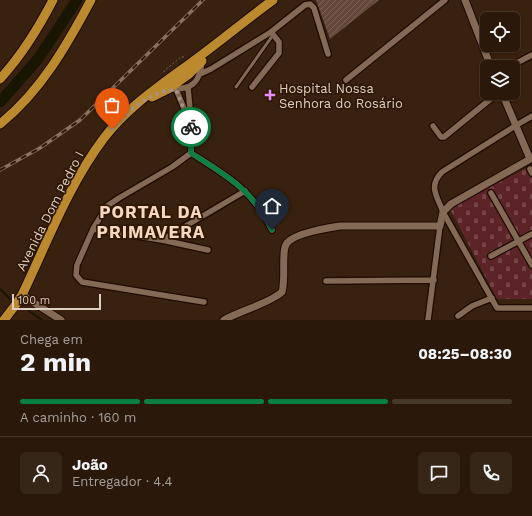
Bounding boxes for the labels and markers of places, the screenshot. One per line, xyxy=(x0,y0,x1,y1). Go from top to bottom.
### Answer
place label: Hospital Nossa Senhora do Rosário xyxy=(279,81,403,111)
pin xyxy=(95,88,129,129)
marker: Hospital Nossa Senhora do Rosário xyxy=(264,89,276,101)
pin xyxy=(255,189,289,230)

